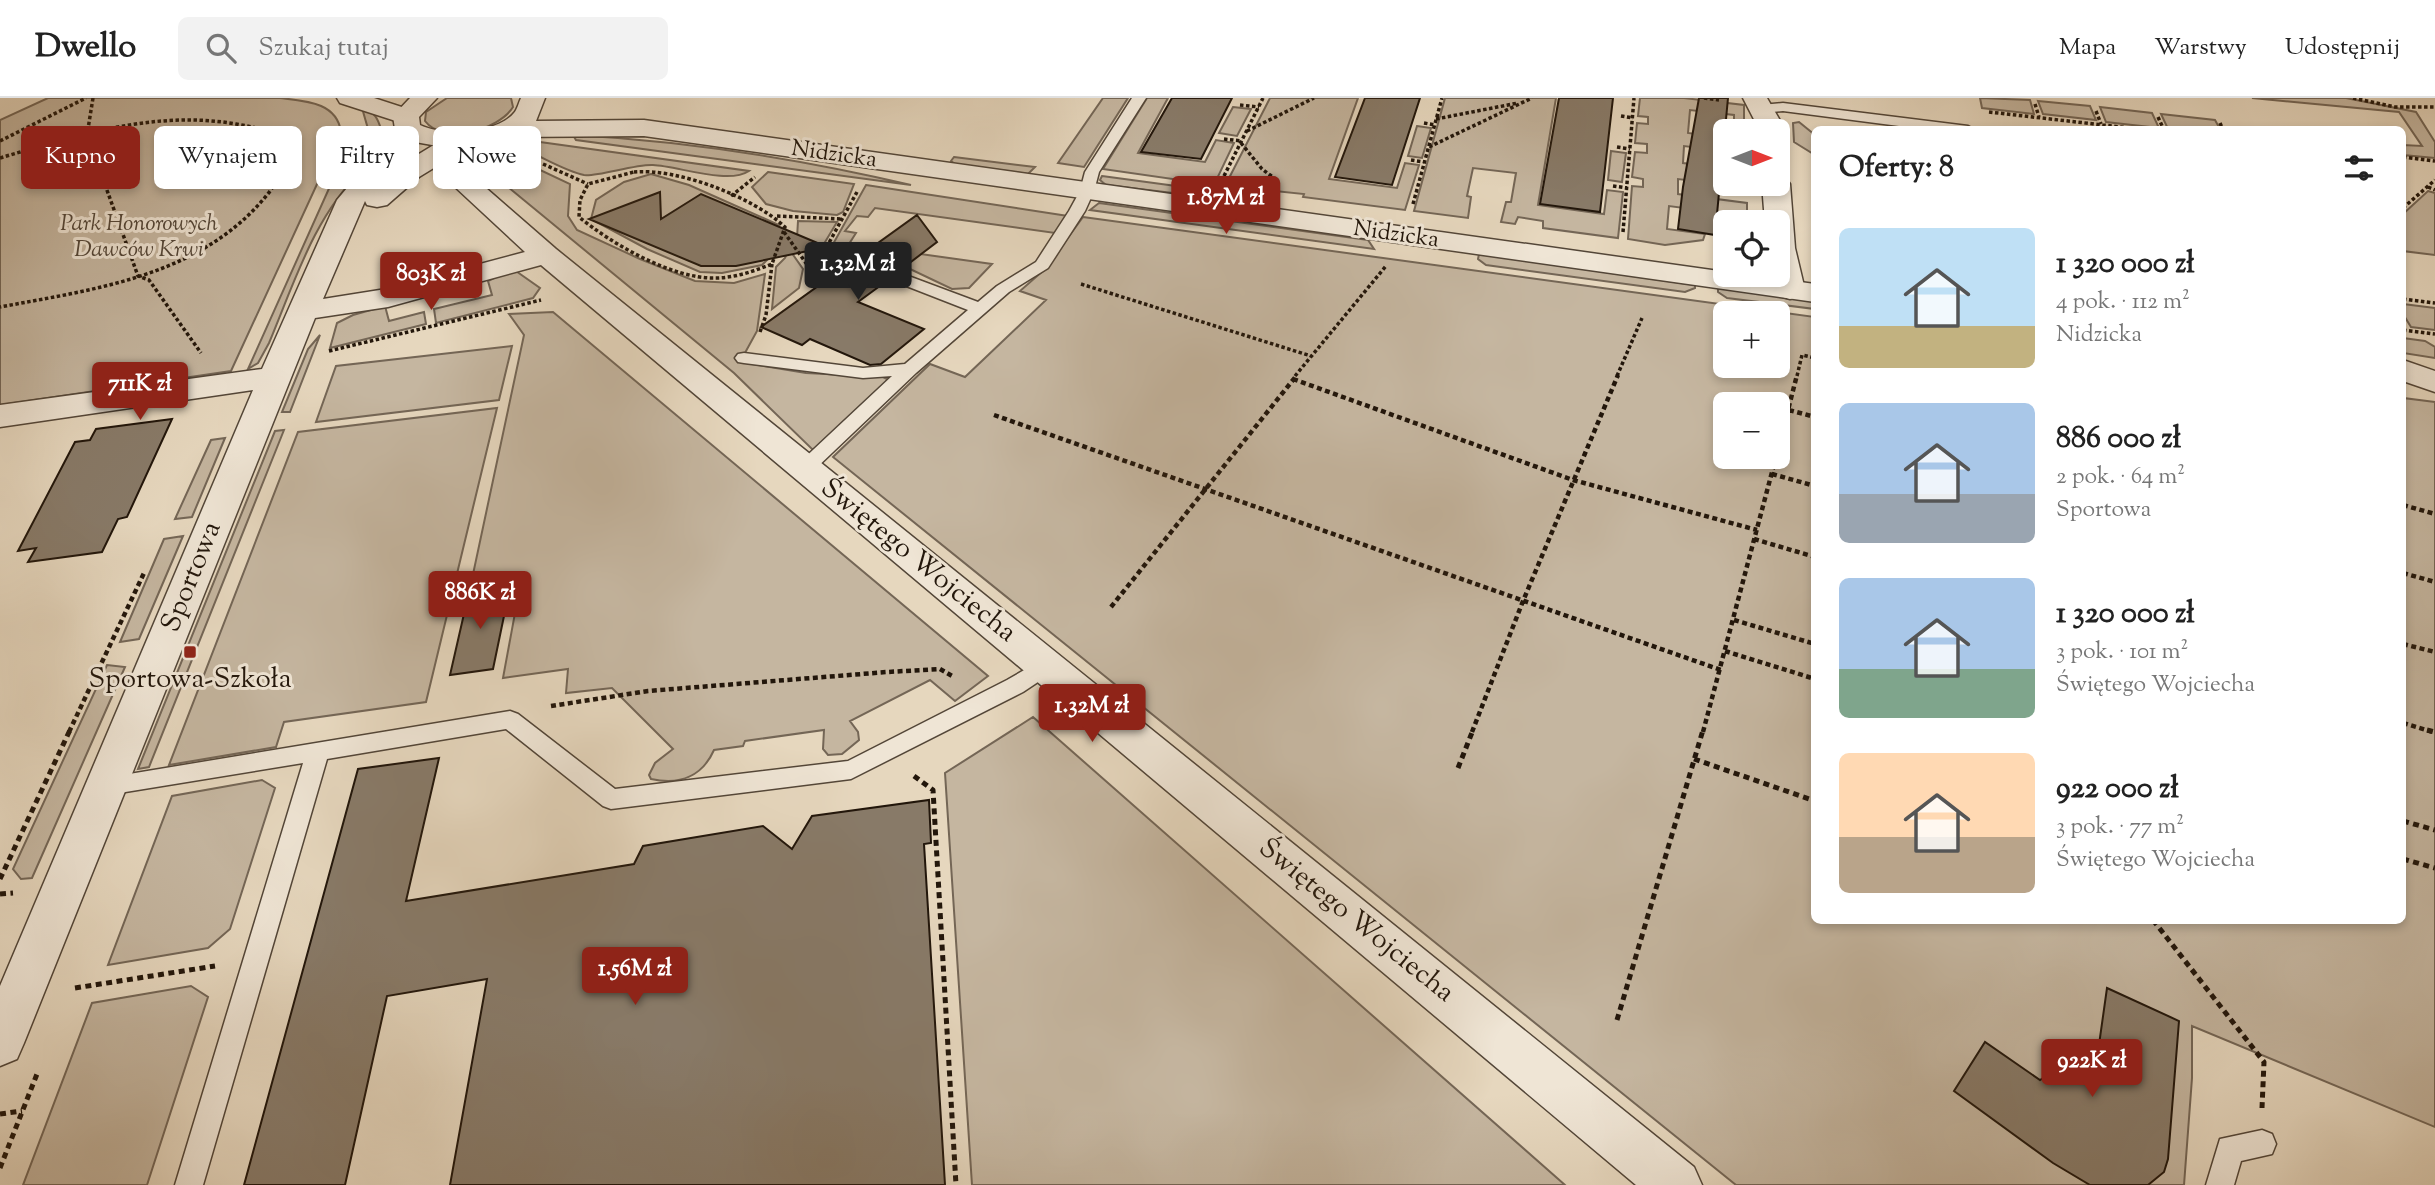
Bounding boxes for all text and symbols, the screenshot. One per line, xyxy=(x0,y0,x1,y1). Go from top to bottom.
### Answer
search box xyxy=(178,17,668,80)
text: Dwello xyxy=(35,24,136,72)
icon: search xyxy=(202,29,240,67)
text: Szukaj tutaj xyxy=(258,30,389,67)
text: Mapa xyxy=(2059,31,2116,65)
text: Warstwy xyxy=(2154,31,2247,65)
text: Udostępnij xyxy=(2285,31,2400,65)
north arrow xyxy=(1713,119,1790,196)
map controls xyxy=(1713,119,1790,469)
chip: Kupno xyxy=(21,126,140,189)
chip: Wynajem xyxy=(154,126,302,189)
chip: Filtry xyxy=(316,126,419,189)
chip: Nowe xyxy=(433,126,541,189)
street label: Nidzicka xyxy=(789,133,879,177)
text: Oferty: 8 xyxy=(1839,147,1954,190)
icon: filters xyxy=(2340,149,2378,187)
pin: 1.87M zł xyxy=(1154,176,1298,236)
text: 1.87M zł xyxy=(1187,182,1265,215)
park label: Park Honorowych Dawców Krwi xyxy=(60,208,218,267)
button: locate xyxy=(1713,210,1790,287)
street label: Nidzicka xyxy=(1351,213,1441,257)
pin: 1.32M zł xyxy=(786,242,930,302)
text: 1 320 000 zł xyxy=(2056,243,2195,286)
text: 1.32M zł xyxy=(821,248,895,281)
pin: 803K zł xyxy=(366,252,496,312)
icon: home xyxy=(1895,256,1979,340)
text: 803K zł xyxy=(396,258,466,291)
text: 4 pok. · 112 m² xyxy=(2056,286,2190,319)
button: + xyxy=(1713,301,1790,378)
text: Nidzicka xyxy=(2056,319,2142,352)
pin: 711K zł xyxy=(75,362,205,422)
text: 711K zł xyxy=(108,368,172,401)
button: − xyxy=(1713,392,1790,469)
text: 886 000 zł xyxy=(2056,418,2181,461)
icon: home xyxy=(1895,431,1979,515)
text: 2 pok. · 64 m² xyxy=(2056,461,2185,494)
street label: Świętego Wojciecha xyxy=(811,469,1025,653)
text: Sportowa xyxy=(2056,494,2151,527)
street label: Sportowa xyxy=(152,516,232,638)
pin: 886K zł xyxy=(415,572,545,631)
text: 886K zł xyxy=(444,577,516,610)
text: 1 320 000 zł xyxy=(2056,593,2195,636)
icon: home xyxy=(1895,606,1979,690)
text: 3 pok. · 101 m² xyxy=(2056,636,2188,669)
marker: Sportowa-Szkoła xyxy=(182,644,198,660)
place label: Sportowa-Szkoła xyxy=(88,660,292,700)
text: Świętego Wojciecha xyxy=(2056,669,2255,702)
pin: 1.32M zł xyxy=(1020,684,1164,744)
text: 1.32M zł xyxy=(1055,690,1129,723)
text: 922 000 zł xyxy=(2056,768,2179,811)
icon: home xyxy=(1895,781,1979,865)
text: 3 pok. · 77 m² xyxy=(2056,811,2184,844)
street label: Świętego Wojciecha xyxy=(1249,829,1463,1013)
text: Świętego Wojciecha xyxy=(2056,844,2255,877)
pin: 1.56M zł xyxy=(563,948,707,1007)
text: 1.56M zł xyxy=(598,953,672,986)
pin: 922K zł xyxy=(2027,1040,2157,1099)
text: 922K zł xyxy=(2057,1045,2127,1078)

